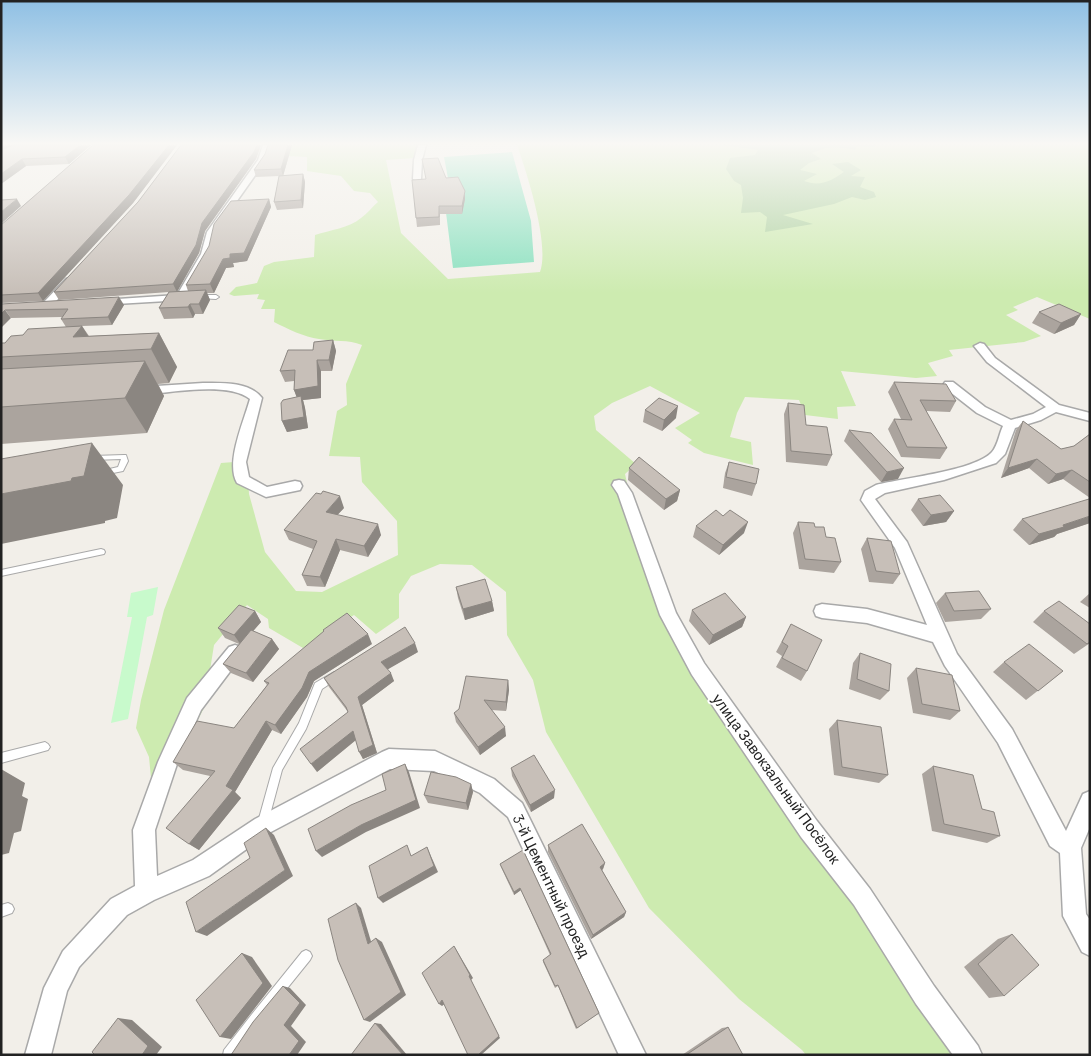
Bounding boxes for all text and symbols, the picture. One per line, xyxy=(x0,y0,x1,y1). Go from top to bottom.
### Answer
street label: улица Завокзальный Посёлок xyxy=(709,690,845,867)
street label: 3-й Цементный проезд xyxy=(509,811,594,960)

